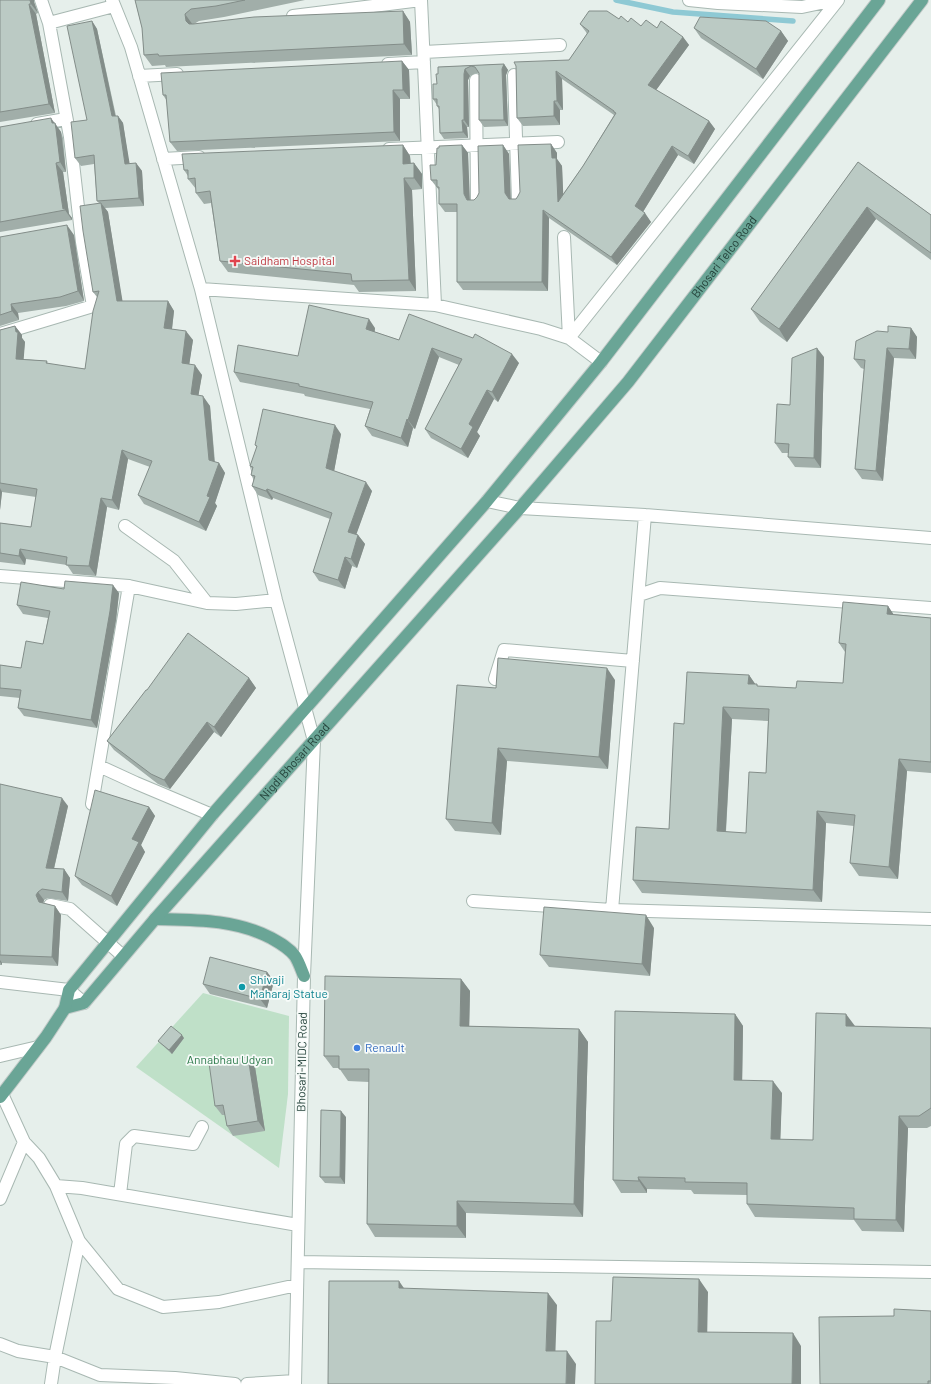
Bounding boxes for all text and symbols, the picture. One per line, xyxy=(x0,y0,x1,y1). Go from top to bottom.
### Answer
street label: Bhosari Telco Road xyxy=(688,213,759,300)
place label: Saidham Hospital xyxy=(244,253,335,267)
marker: Saidham Hospital xyxy=(229,255,241,267)
street label: Nigdi Bhosari Road xyxy=(256,720,332,802)
place label: Shivaji Maharaj Statue xyxy=(250,972,328,1000)
marker: Shivaji Maharaj Statue xyxy=(237,982,247,992)
street label: Bhosari-MIDC Road xyxy=(293,1012,309,1112)
place label: Renault xyxy=(365,1040,405,1054)
marker: Renault xyxy=(352,1043,362,1053)
park label: Annabhau Udyan xyxy=(187,1052,273,1066)

